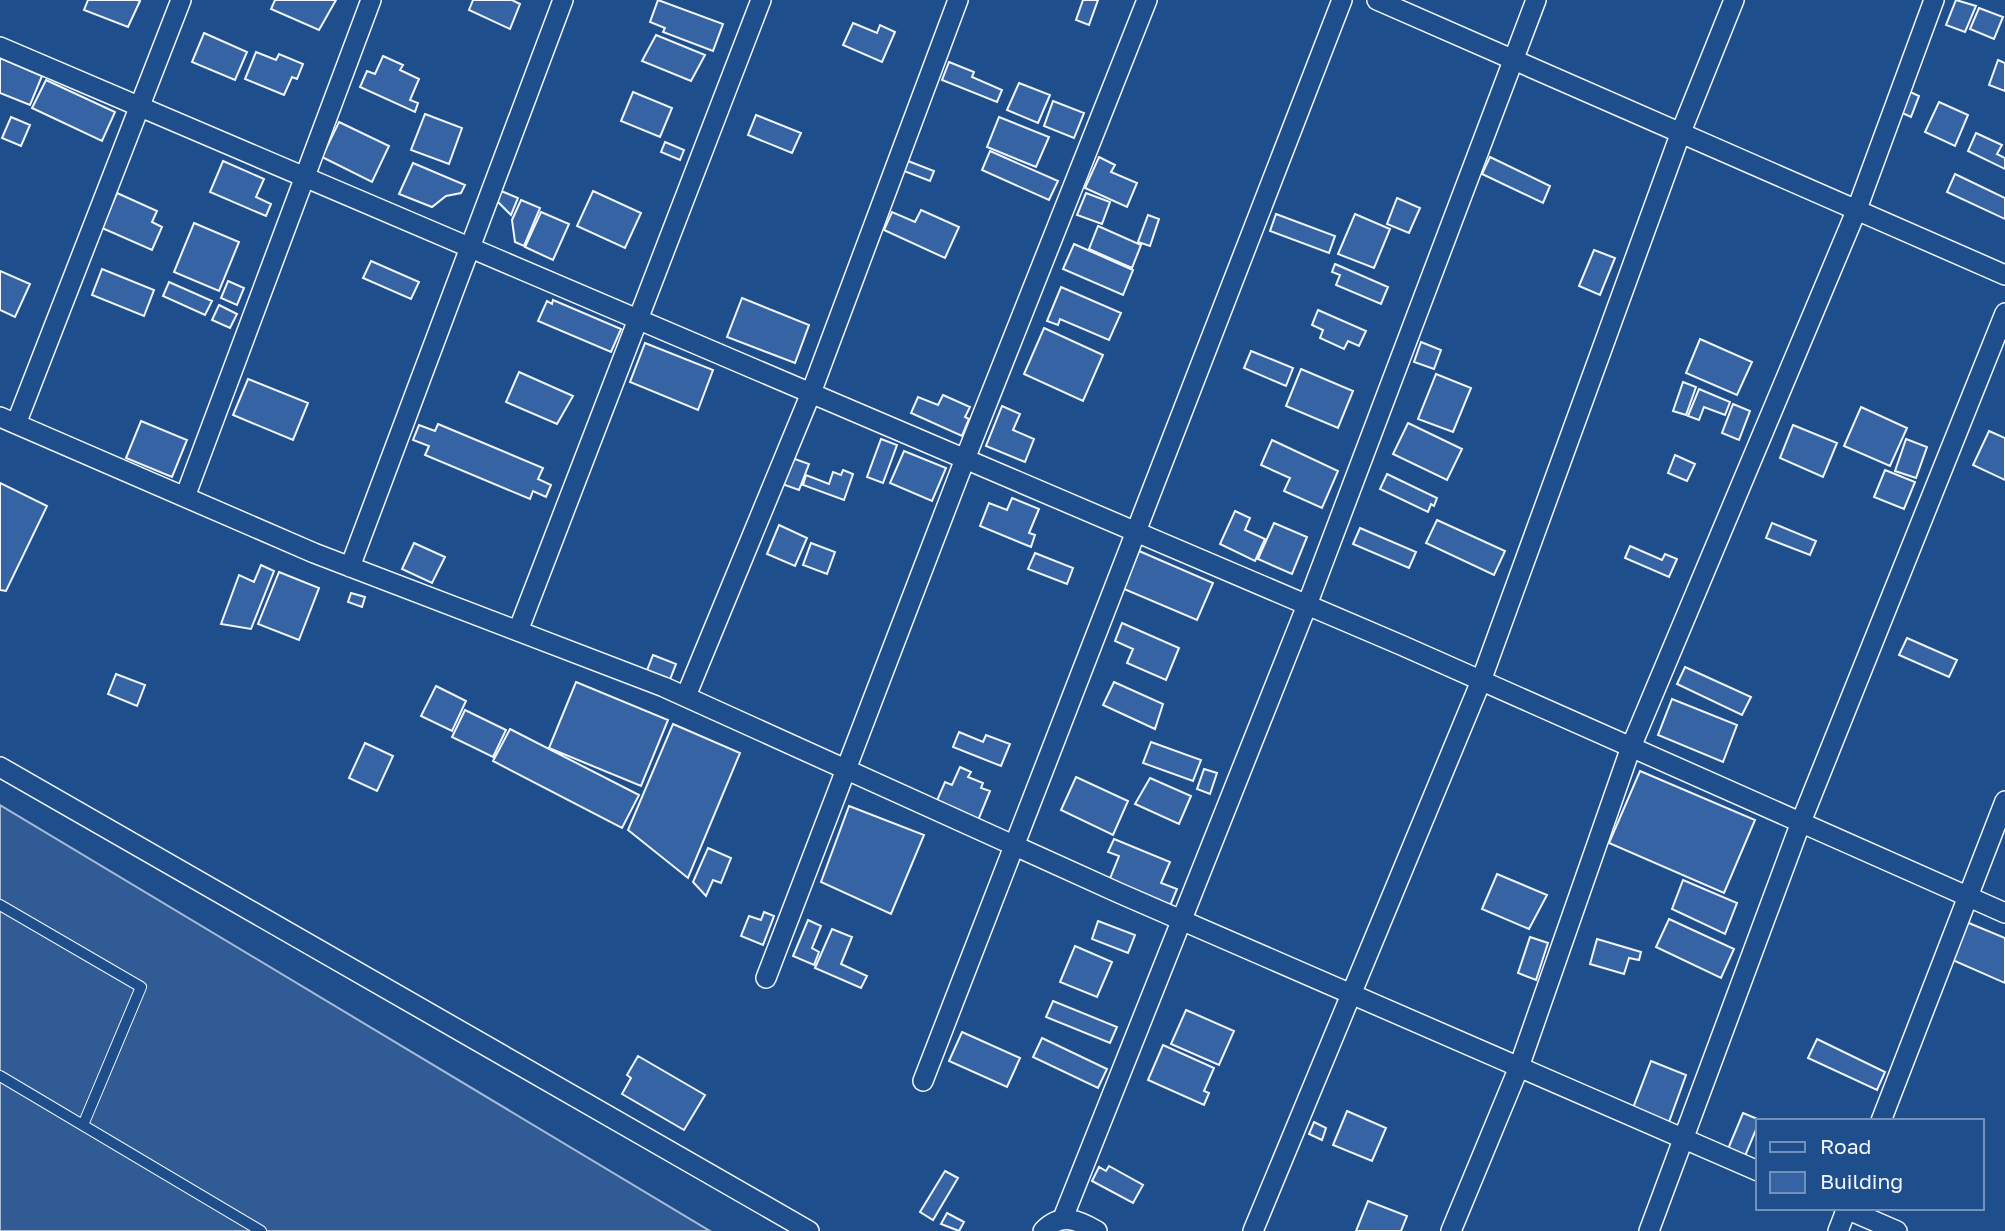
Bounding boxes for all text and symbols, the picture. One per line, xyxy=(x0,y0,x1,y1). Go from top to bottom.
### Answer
legend xyxy=(1756,1119,1984,1210)
text: Road xyxy=(1820,1133,1871,1159)
text: Building xyxy=(1820,1168,1903,1194)

